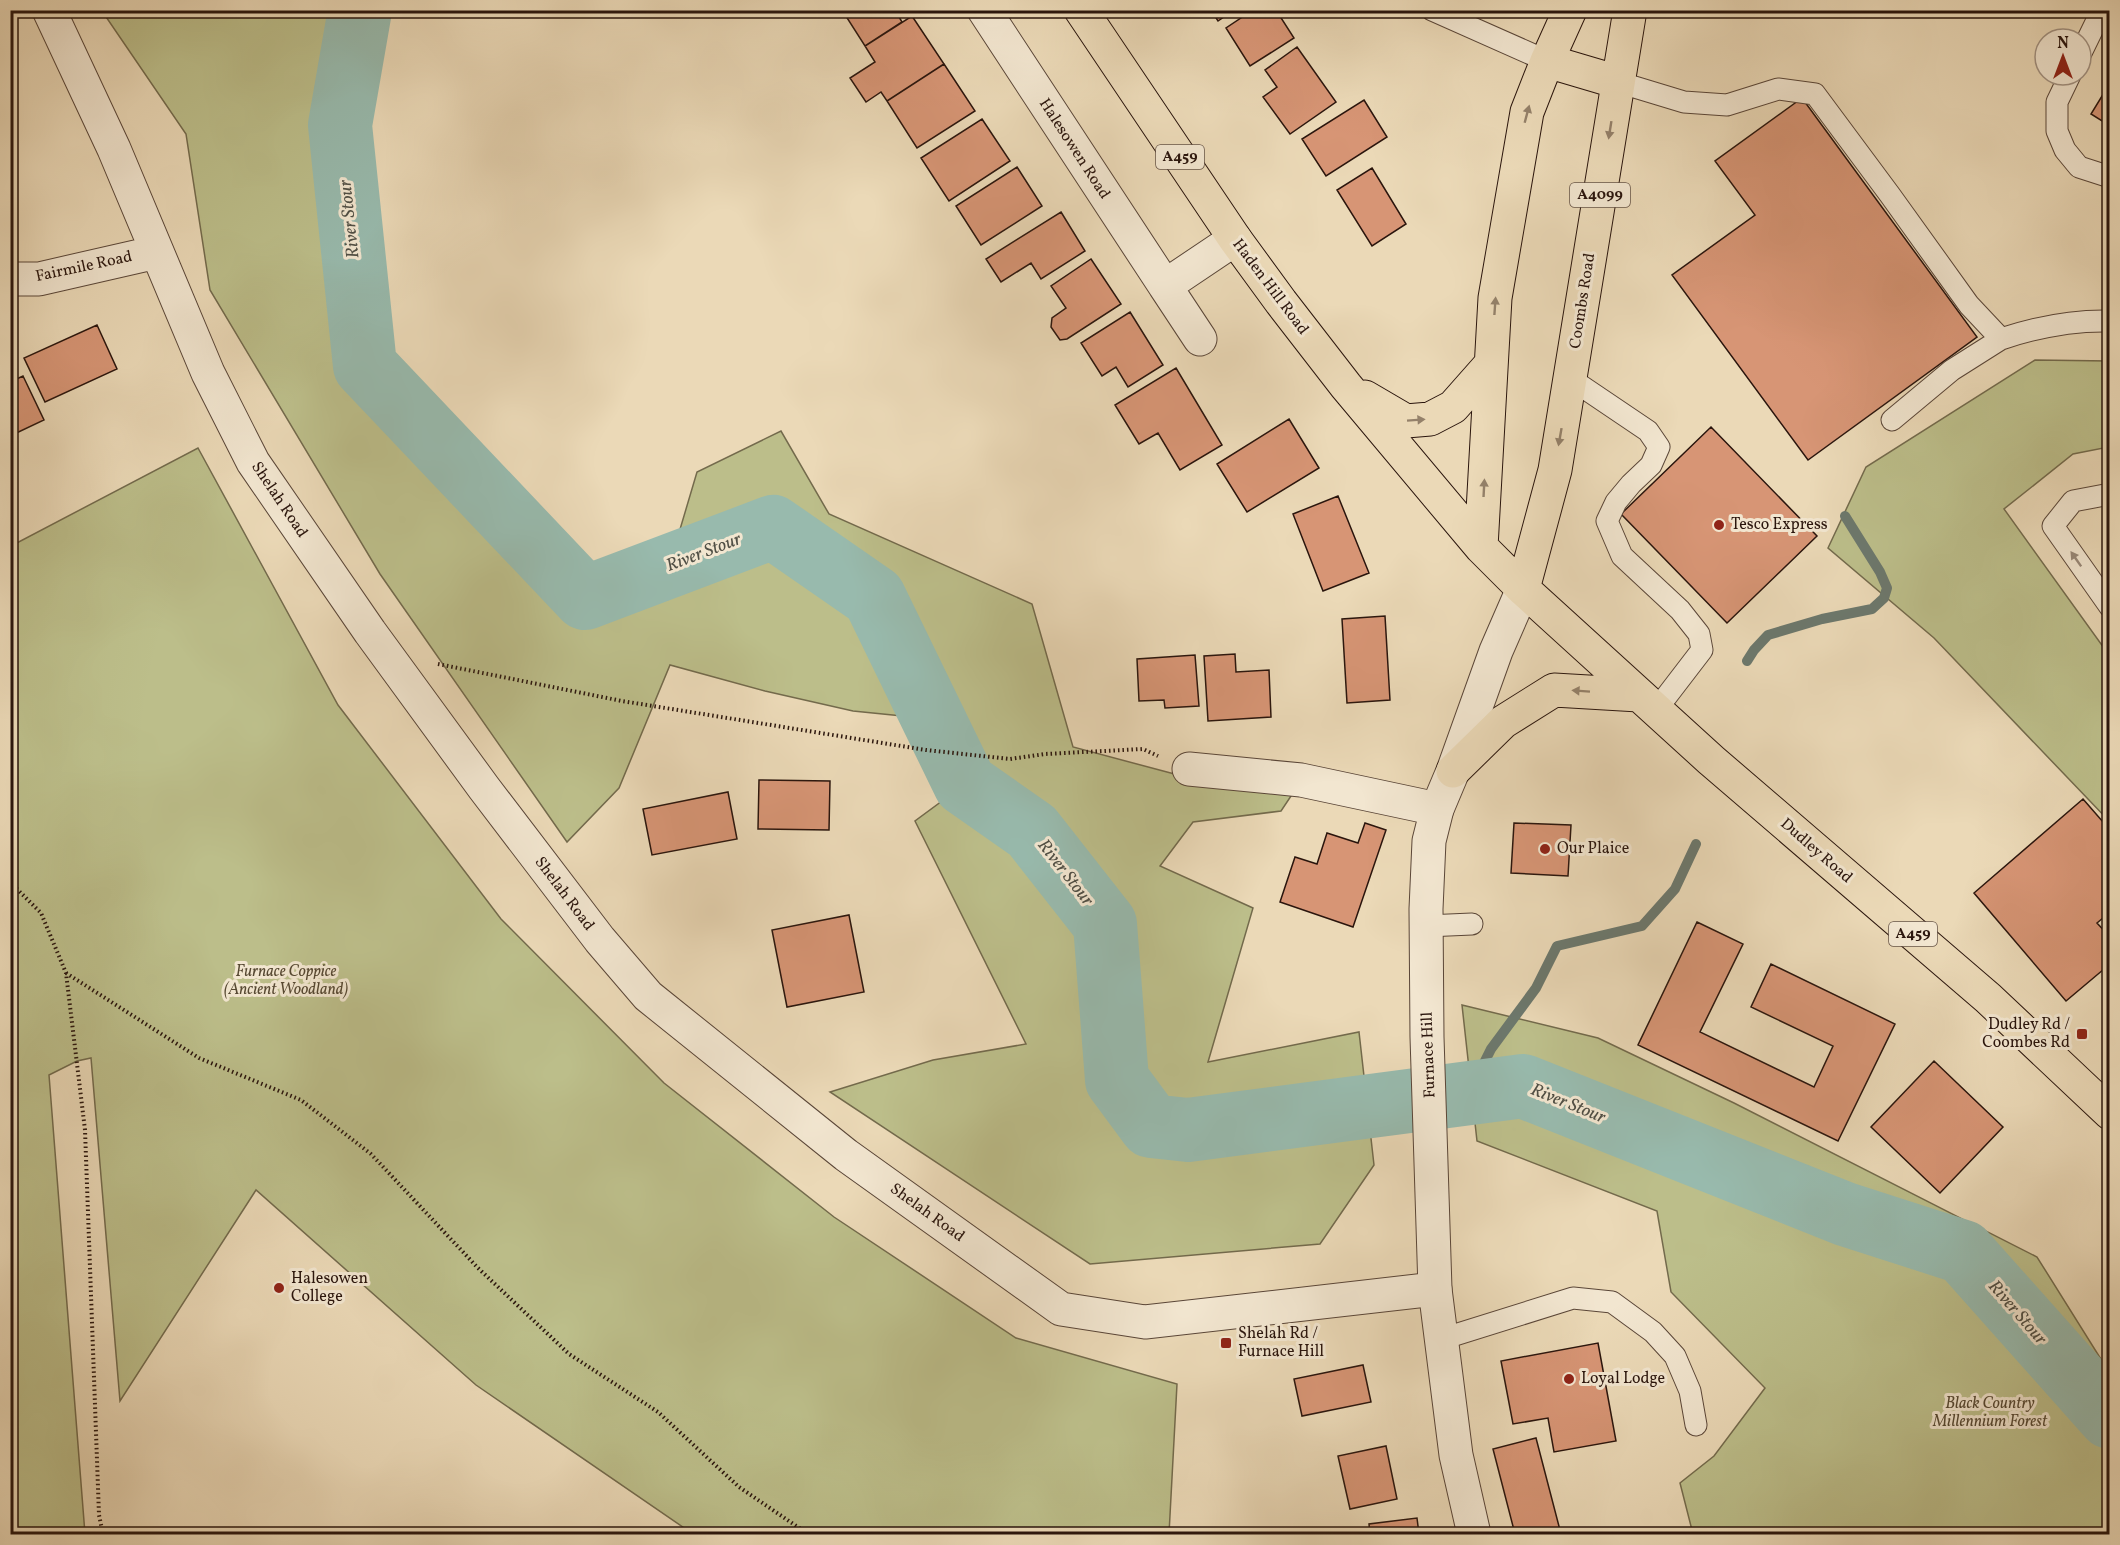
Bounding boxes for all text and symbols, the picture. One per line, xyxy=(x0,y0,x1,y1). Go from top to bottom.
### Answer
north arrow xyxy=(2033,27,2093,87)
text: N xyxy=(2057,33,2069,55)
street label: Halesowen Road xyxy=(1033,94,1115,204)
one-way arrow xyxy=(1523,105,1533,123)
one-way arrow xyxy=(1606,121,1615,140)
road number: A459 xyxy=(1156,145,1204,169)
water label: River Stour xyxy=(333,178,367,259)
road number: A4099 xyxy=(1570,183,1630,207)
street label: Haden Hill Road xyxy=(1227,234,1313,340)
street label: Fairmile Road xyxy=(34,246,134,288)
street label: Coombs Road xyxy=(1565,252,1601,350)
one-way arrow xyxy=(1490,296,1499,315)
one-way arrow xyxy=(1406,415,1425,424)
one-way arrow xyxy=(1556,427,1565,446)
street label: Shelah Road xyxy=(245,458,313,542)
one-way arrow xyxy=(1480,479,1489,498)
place label: Tesco Express xyxy=(1731,514,1828,536)
marker: Tesco Express xyxy=(1712,518,1726,532)
water label: River Stour xyxy=(663,527,745,579)
one-way arrow xyxy=(2070,551,2082,567)
one-way arrow xyxy=(1571,687,1590,696)
street label: Dudley Road xyxy=(1775,813,1857,889)
water label: River Stour xyxy=(1031,834,1099,912)
place label: Our Plaice xyxy=(1557,838,1629,860)
marker: Our Plaice xyxy=(1538,842,1552,856)
street label: Shelah Road xyxy=(529,852,599,936)
road number: A459 xyxy=(1889,922,1937,946)
park label: Furnace Coppice (Ancient Woodland) xyxy=(224,961,348,1001)
street label: Furnace Hill xyxy=(1416,1011,1441,1098)
place label: Dudley Rd / Coombes Rd xyxy=(1982,1014,2070,1054)
marker: Dudley Rd / Coombes Rd xyxy=(2075,1027,2089,1041)
water label: River Stour xyxy=(1527,1078,1609,1130)
street label: Shelah Road xyxy=(885,1178,969,1248)
place label: Halesowen College xyxy=(291,1268,368,1308)
water label: River Stour xyxy=(1982,1275,2052,1351)
marker: Halesowen College xyxy=(272,1281,286,1295)
place label: Shelah Rd / Furnace Hill xyxy=(1238,1323,1324,1363)
marker: Shelah Rd / Furnace Hill xyxy=(1219,1336,1233,1350)
place label: Loyal Lodge xyxy=(1581,1368,1665,1390)
marker: Loyal Lodge xyxy=(1562,1372,1576,1386)
park label: Black Country Millennium Forest xyxy=(1932,1393,2048,1433)

